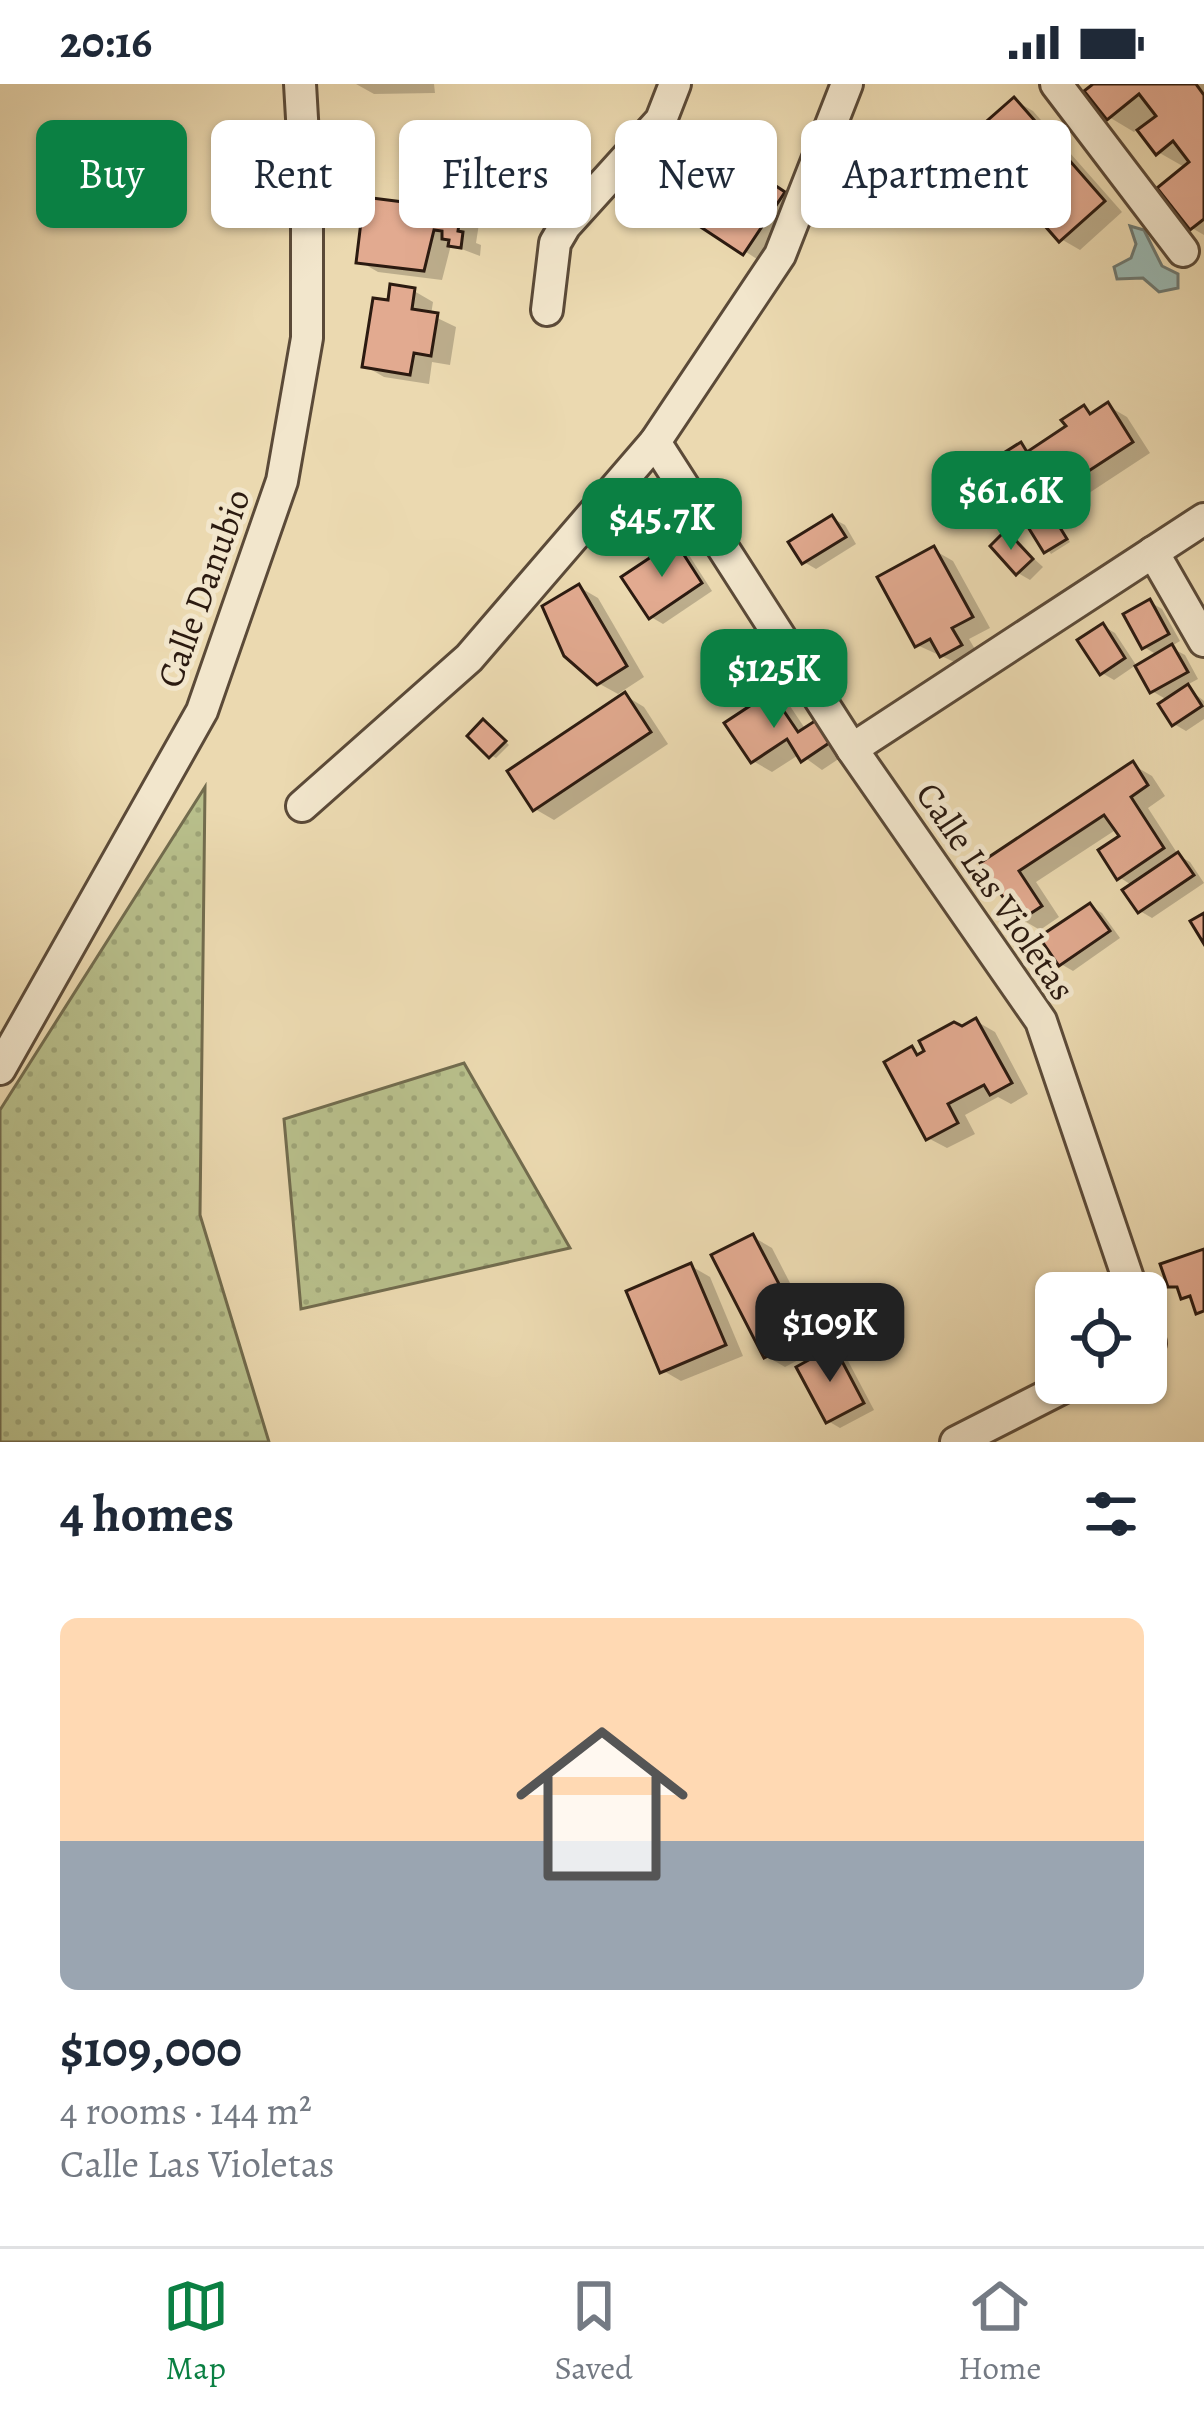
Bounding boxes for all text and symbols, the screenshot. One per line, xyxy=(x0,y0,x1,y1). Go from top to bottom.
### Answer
text: 20:16 xyxy=(60,11,152,73)
chip: Buy xyxy=(36,120,187,228)
chip: Rent xyxy=(211,120,375,228)
chip: Filters xyxy=(399,120,591,228)
chip: New xyxy=(615,120,777,228)
chip: Apartment xyxy=(801,120,1071,228)
pin: $61.6K xyxy=(913,451,1109,553)
text: $61.6K xyxy=(959,463,1063,516)
pin: $45.7K xyxy=(564,478,760,580)
street label: Calle Danubio xyxy=(144,482,262,694)
text: $45.7K xyxy=(609,490,715,543)
pin: $125K xyxy=(690,629,858,731)
text: $125K xyxy=(727,641,821,694)
street label: Calle Las Violetas xyxy=(905,772,1087,1010)
map controls xyxy=(1035,1272,1167,1404)
button: locate xyxy=(1035,1272,1167,1404)
pin: $109K xyxy=(746,1283,914,1385)
text: $109K xyxy=(782,1295,878,1348)
text: 4 homes xyxy=(60,1479,234,1549)
icon: filters xyxy=(1078,1481,1144,1547)
icon: home xyxy=(494,1696,710,1912)
text: $109,000 xyxy=(60,2014,242,2084)
text: 4 rooms · 144 m² xyxy=(60,2084,312,2137)
text: Calle Las Violetas xyxy=(60,2137,335,2190)
tab: Map xyxy=(163,2273,229,2390)
tab: Saved xyxy=(554,2273,633,2390)
tab: Home xyxy=(958,2273,1041,2390)

